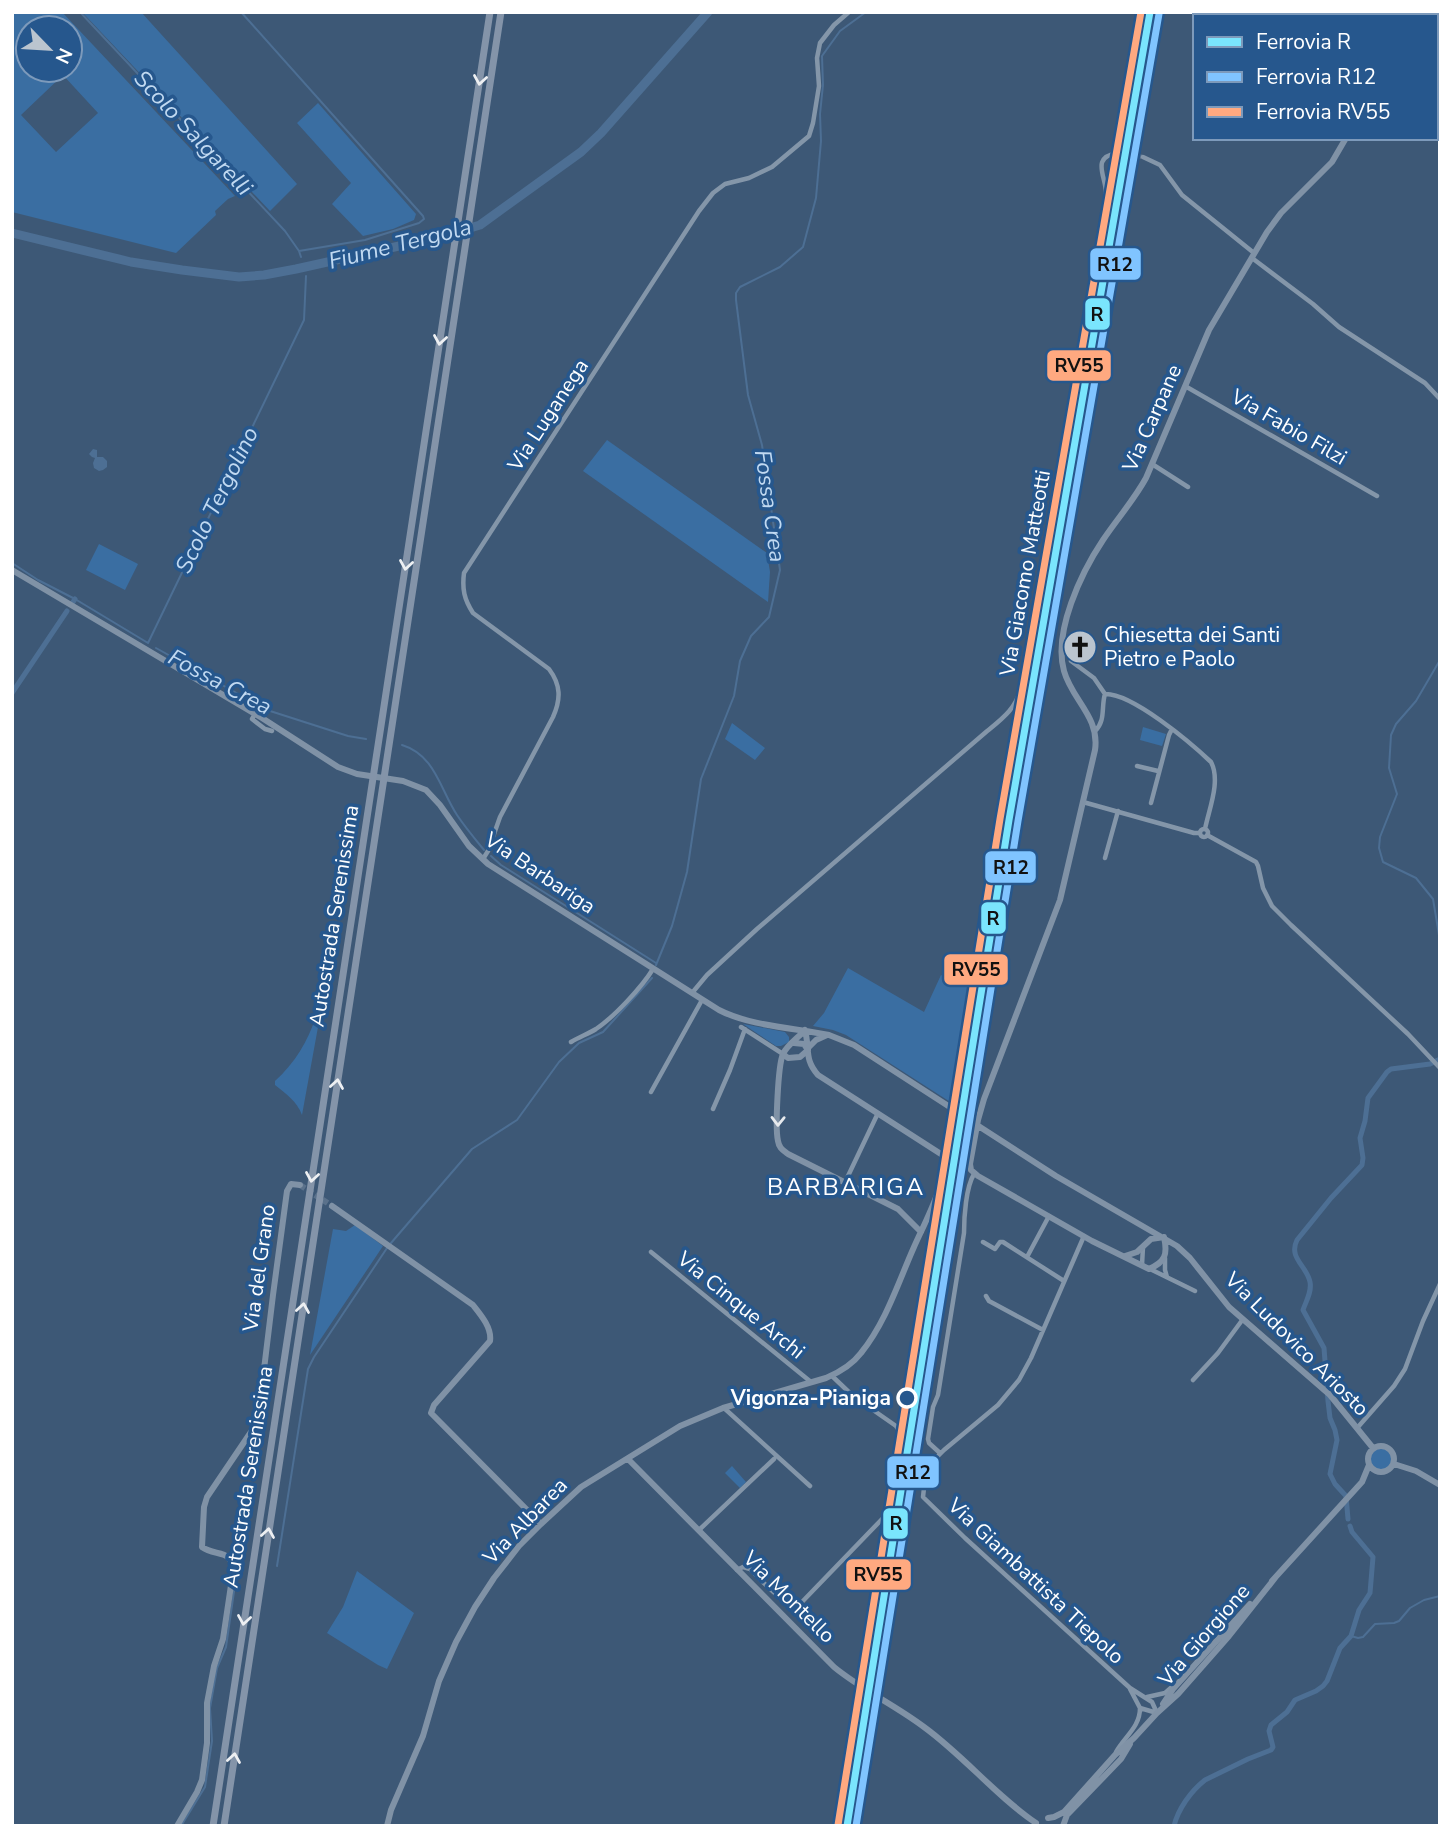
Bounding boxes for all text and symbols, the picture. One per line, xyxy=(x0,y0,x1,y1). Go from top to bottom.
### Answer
north arrow xyxy=(14,14,84,84)
legend xyxy=(1193,14,1438,140)
text: Ferrovia R xyxy=(1256,28,1351,56)
text: N xyxy=(49,44,78,68)
text: Ferrovia R12 xyxy=(1256,63,1376,91)
water label: Scolo Salgarelli xyxy=(127,64,260,203)
one-way arrow xyxy=(473,74,488,86)
text: Ferrovia RV55 xyxy=(1256,98,1390,126)
water label: Fiume Tergola xyxy=(325,211,475,277)
line badge: R12 xyxy=(1089,247,1142,281)
text: R12 xyxy=(1097,252,1133,278)
line badge: R xyxy=(1084,297,1111,331)
text: R xyxy=(1090,302,1104,328)
one-way arrow xyxy=(433,334,448,346)
line badge: RV55 xyxy=(1046,349,1112,382)
street label: Via Luganega xyxy=(501,353,595,477)
text: RV55 xyxy=(1054,353,1104,379)
street label: Via Carpane xyxy=(1115,360,1188,477)
street label: Via Fabio Filzi xyxy=(1225,382,1352,471)
water label: Scolo Tergolino xyxy=(168,422,266,578)
water label: Fossa Crea xyxy=(747,448,793,564)
street label: Via Giacomo Matteotti xyxy=(993,468,1057,679)
one-way arrow xyxy=(399,559,414,571)
place label: Chiesetta dei Santi Pietro e Paolo xyxy=(1104,621,1280,673)
church icon: Chiesetta dei Santi Pietro e Paolo xyxy=(1061,628,1099,666)
water label: Fossa Crea xyxy=(163,642,277,722)
street label: Autostrada Serenissima xyxy=(303,803,365,1029)
street label: Via Barbariga xyxy=(478,825,601,920)
line badge: R12 xyxy=(984,850,1037,884)
text: R12 xyxy=(993,855,1029,881)
line badge: R xyxy=(980,901,1007,935)
text: R xyxy=(986,906,1000,932)
line badge: RV55 xyxy=(943,953,1009,986)
text: RV55 xyxy=(951,957,1001,983)
one-way arrow xyxy=(329,1078,344,1089)
one-way arrow xyxy=(770,1117,786,1127)
one-way arrow xyxy=(305,1171,320,1183)
district label: BARBARIGA xyxy=(767,1171,925,1203)
street label: Via del Grano xyxy=(236,1203,282,1334)
street label: Via Cinque Archi xyxy=(671,1244,811,1365)
street label: Via Ludovico Ariosto xyxy=(1218,1265,1375,1422)
one-way arrow xyxy=(295,1303,310,1314)
street label: Autostrada Serenissima xyxy=(217,1364,279,1590)
place label: Vigonza-Pianiga xyxy=(730,1384,891,1412)
marker: Vigonza-Pianiga xyxy=(897,1388,917,1408)
line badge: R12 xyxy=(886,1455,940,1489)
text: R12 xyxy=(895,1460,931,1486)
street label: Via Albarea xyxy=(476,1472,573,1571)
street label: Via Giambattista Tiepolo xyxy=(941,1491,1130,1670)
line badge: R xyxy=(882,1507,909,1540)
text: R xyxy=(889,1511,903,1537)
one-way arrow xyxy=(260,1527,275,1539)
street label: Via Montello xyxy=(736,1544,841,1649)
line badge: RV55 xyxy=(845,1558,912,1591)
text: RV55 xyxy=(853,1562,903,1588)
street label: Via Giorgione xyxy=(1151,1578,1256,1693)
one-way arrow xyxy=(237,1614,252,1626)
one-way arrow xyxy=(226,1752,241,1764)

